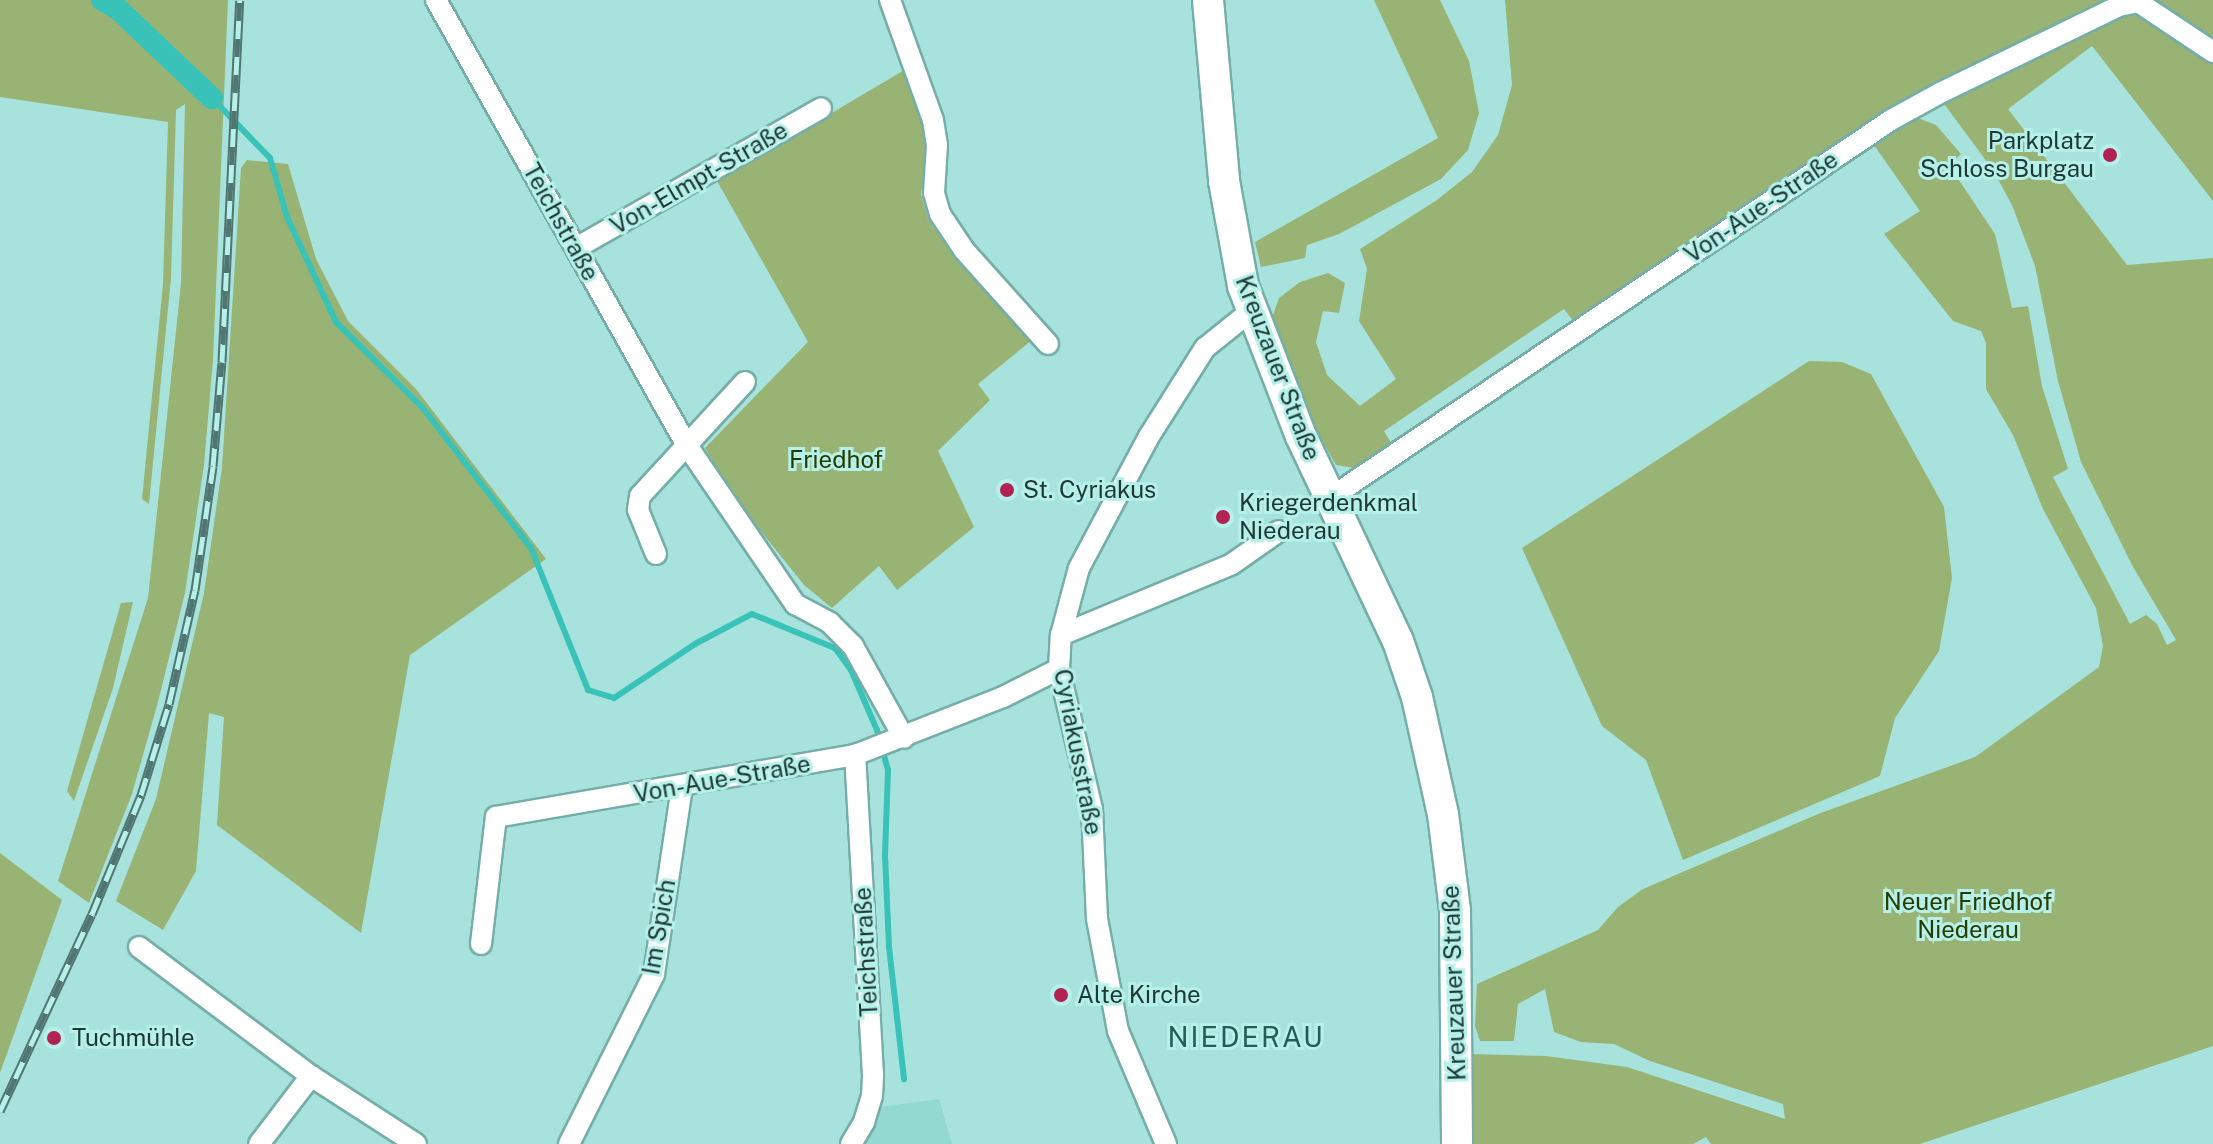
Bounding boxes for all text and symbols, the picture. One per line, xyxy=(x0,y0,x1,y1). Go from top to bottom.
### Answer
street label: Von-Elmpt-Straße xyxy=(605,116,793,240)
place label: Parkplatz Schloss Burgau xyxy=(1920,127,2094,183)
street label: Von-Aue-Straße xyxy=(1679,145,1843,269)
marker: Parkplatz Schloss Burgau xyxy=(2101,146,2119,164)
street label: Teichstraße xyxy=(517,158,605,286)
street label: Kreuzauer Straße xyxy=(1230,272,1326,464)
park label: Friedhof xyxy=(789,446,883,474)
place label: St. Cyriakus xyxy=(1023,476,1156,504)
marker: St. Cyriakus xyxy=(998,481,1016,499)
place label: Kriegerdenkmal Niederau xyxy=(1239,489,1418,545)
marker: Kriegerdenkmal Niederau xyxy=(1214,508,1232,526)
street label: Cyriakusstraße xyxy=(1048,667,1108,837)
street label: Von-Aue-Straße xyxy=(631,749,813,809)
street label: Im Spich xyxy=(636,877,682,977)
street label: Kreuzauer Straße xyxy=(1436,885,1472,1081)
street label: Teichstraße xyxy=(848,886,884,1018)
park label: Neuer Friedhof Niederau xyxy=(1884,888,2052,944)
place label: Alte Kirche xyxy=(1077,981,1201,1009)
marker: Alte Kirche xyxy=(1052,986,1070,1004)
district label: NIEDERAU xyxy=(1167,1020,1325,1054)
place label: Tuchmühle xyxy=(72,1024,195,1052)
marker: Tuchmühle xyxy=(43,1027,65,1049)

